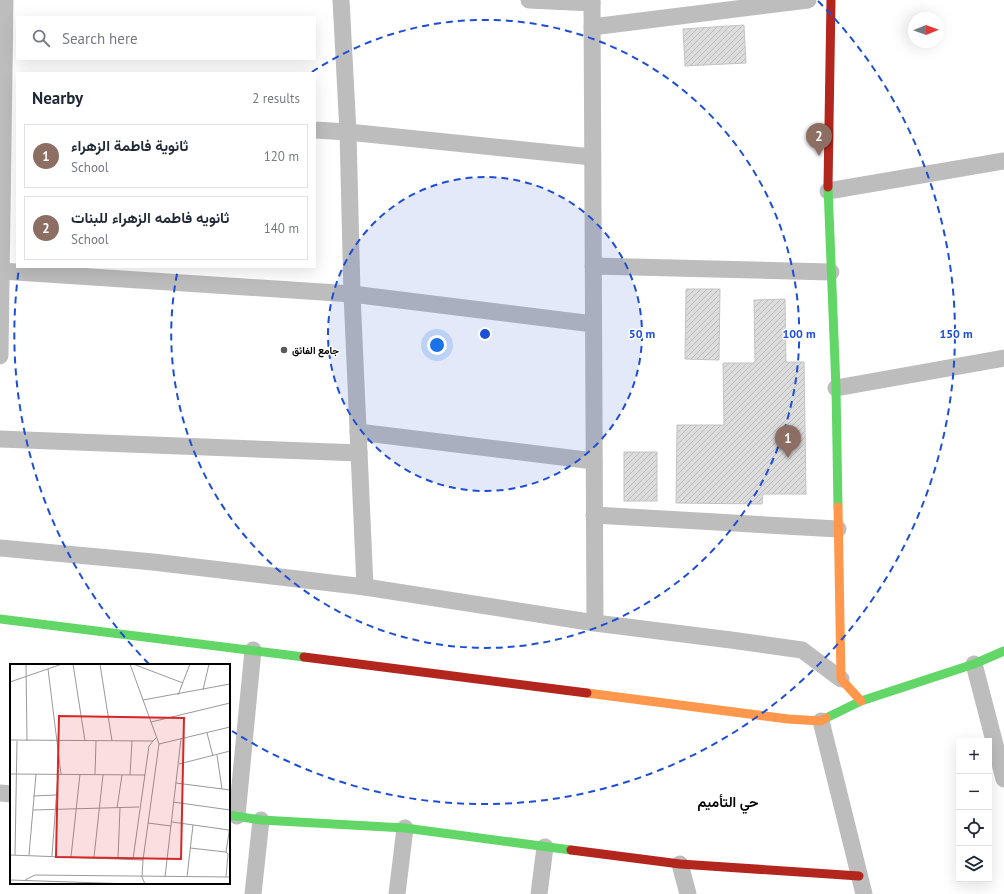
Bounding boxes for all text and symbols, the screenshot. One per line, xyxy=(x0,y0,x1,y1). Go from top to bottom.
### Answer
north arrow xyxy=(908,12,944,48)
search box xyxy=(16,16,316,60)
icon: search xyxy=(30,27,52,49)
text: Search here xyxy=(62,29,138,48)
text: Nearby xyxy=(32,87,83,109)
text: 2 results xyxy=(252,90,300,107)
pin: 2 xyxy=(806,123,832,156)
text: ثانوية فاطمة الزهراء xyxy=(71,136,188,155)
text: 1 xyxy=(42,148,50,165)
text: 120 m xyxy=(264,148,299,165)
text: School xyxy=(71,159,109,176)
text: ثانويه فاطمه الزهراء للبنات xyxy=(71,208,229,227)
text: 2 xyxy=(42,220,50,237)
text: 140 m xyxy=(264,220,299,237)
text: School xyxy=(71,231,109,248)
text: 50 m xyxy=(629,326,655,341)
text: 100 m xyxy=(782,326,816,341)
text: 150 m xyxy=(939,326,973,341)
centre of rings xyxy=(478,327,492,341)
your location xyxy=(427,335,447,355)
place label: جامع الفائق xyxy=(292,344,339,358)
marker: جامع الفائق xyxy=(279,345,289,355)
pin: 1 xyxy=(775,425,801,458)
inset map xyxy=(10,664,230,884)
map controls xyxy=(956,738,992,882)
button: + xyxy=(956,738,992,774)
button: − xyxy=(956,774,992,810)
district label: حي التأميم xyxy=(697,793,759,814)
button: locate xyxy=(956,810,992,846)
button: layers xyxy=(956,846,992,882)

